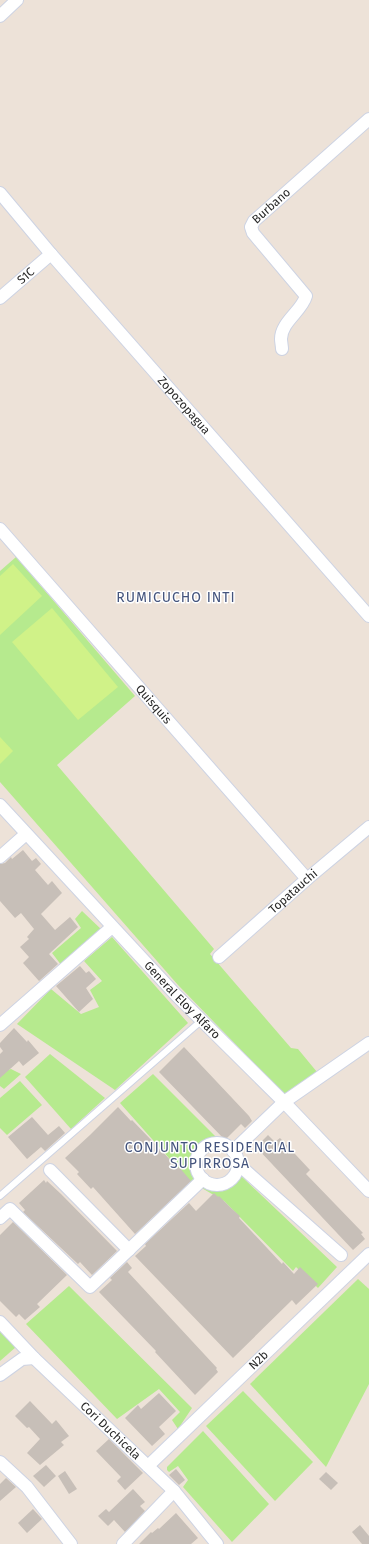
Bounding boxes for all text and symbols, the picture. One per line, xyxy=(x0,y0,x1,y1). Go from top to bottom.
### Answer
street label: Burbano xyxy=(249,185,293,226)
street label: S1C xyxy=(14,264,37,287)
street label: Zopozopagua xyxy=(155,374,213,437)
district label: RUMICUCHO INTI xyxy=(116,589,236,606)
street label: Quisquis xyxy=(133,682,175,727)
street label: Topatauchi xyxy=(266,866,320,916)
street label: General Eloy Alfaro xyxy=(141,958,223,1042)
district label: CONJUNTO RESIDENCIAL SUPIRROSA xyxy=(125,1139,295,1172)
street label: N2b xyxy=(246,1348,271,1373)
street label: Cori Duchicela xyxy=(77,1399,143,1462)

